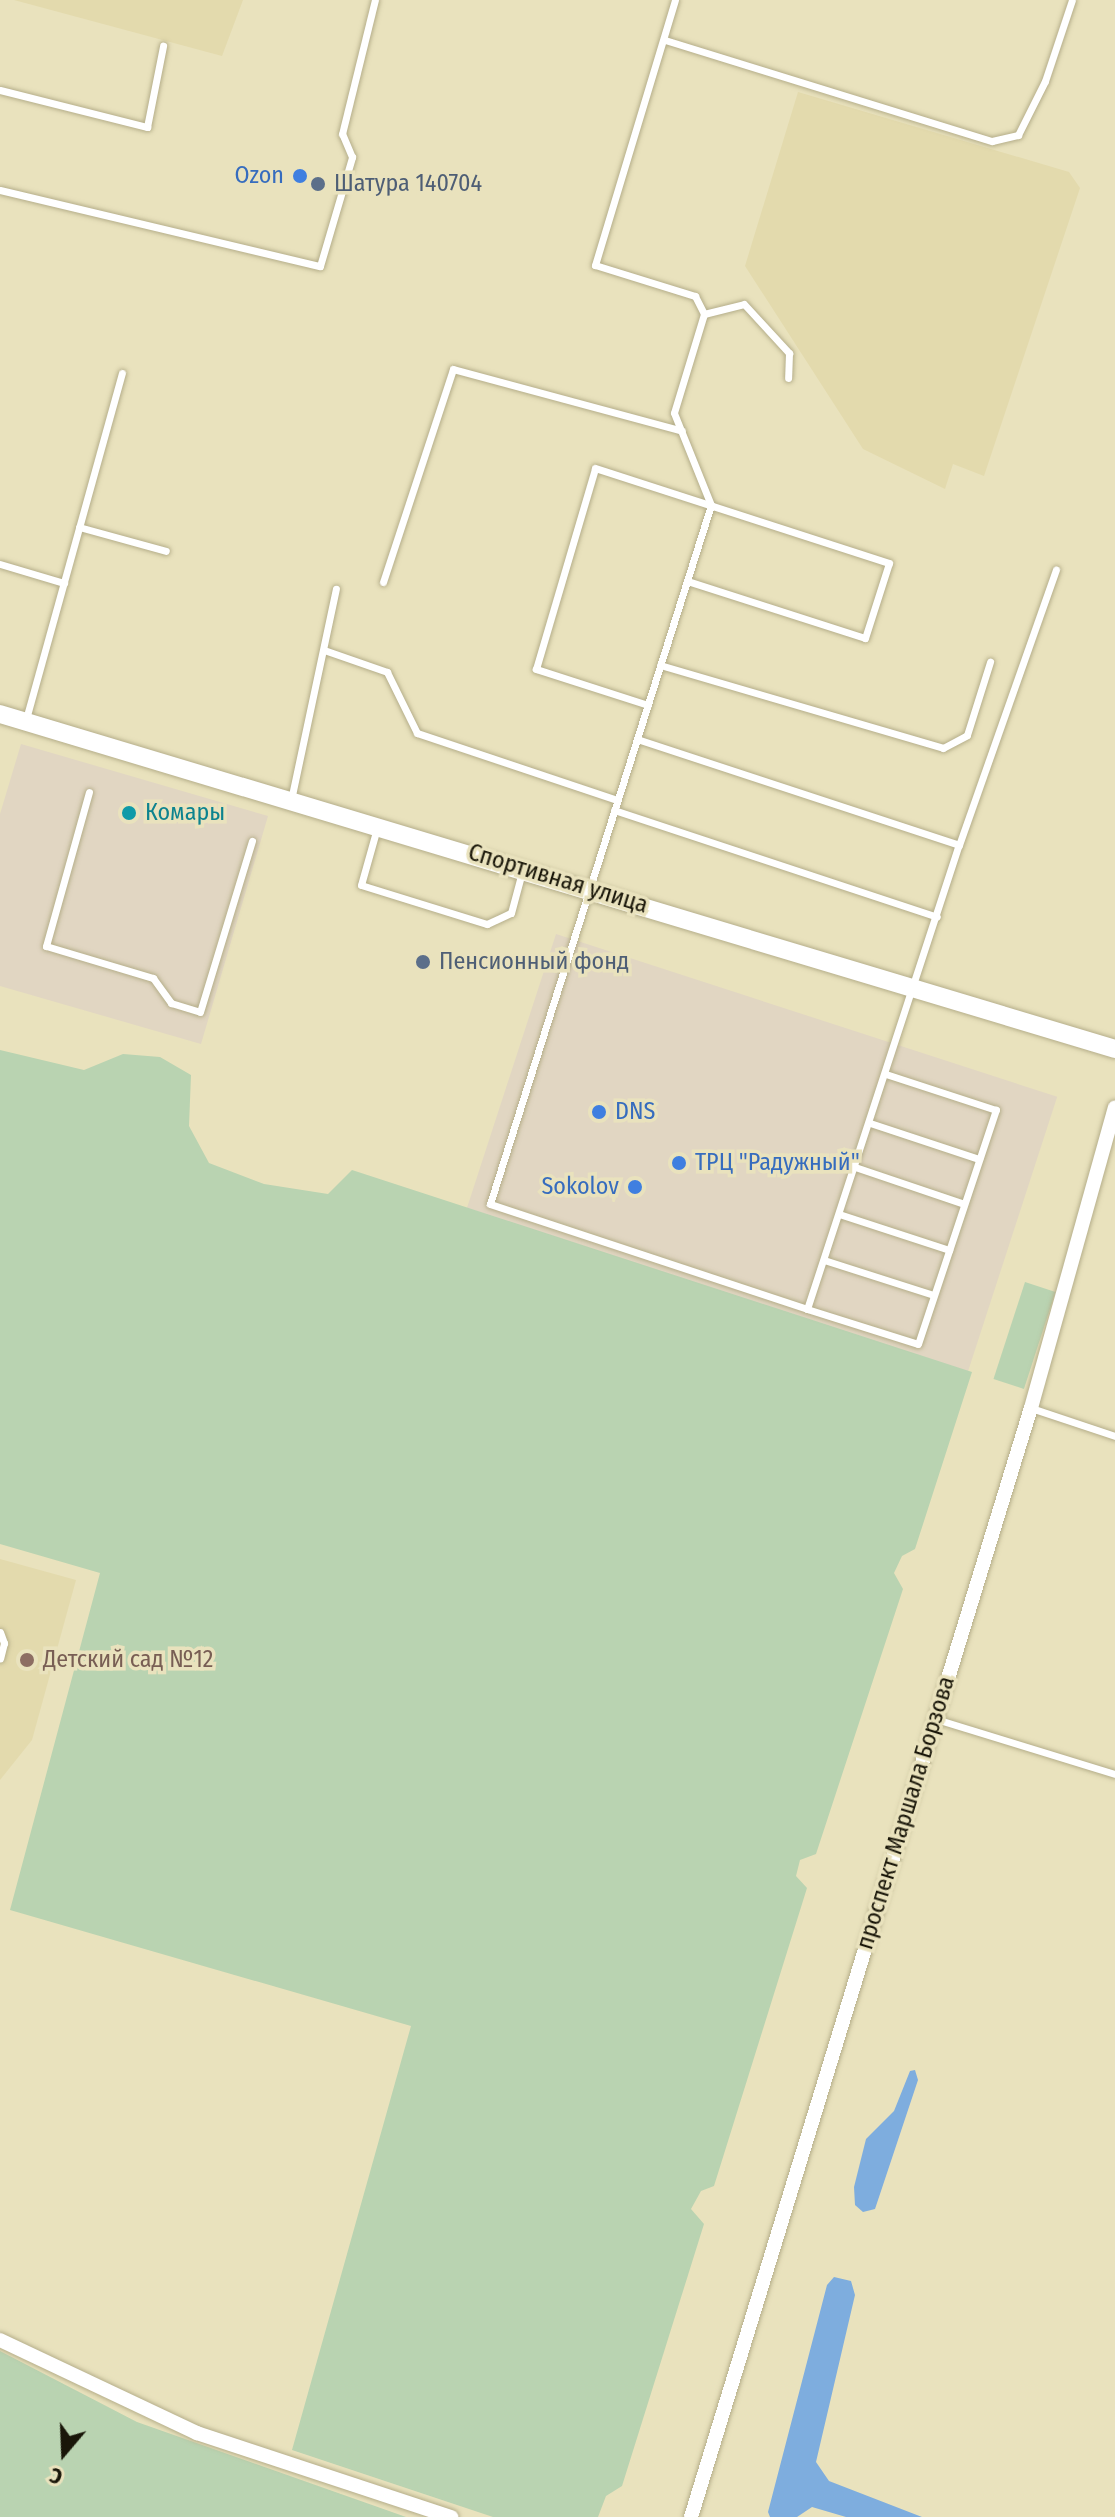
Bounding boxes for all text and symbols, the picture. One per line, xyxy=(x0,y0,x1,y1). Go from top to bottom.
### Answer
place label: Ozon xyxy=(235,162,284,190)
marker: Ozon xyxy=(291,167,309,185)
place label: Шатура 140704 xyxy=(334,170,482,198)
marker: Шатура 140704 xyxy=(309,175,327,193)
place label: Комары xyxy=(145,799,225,827)
marker: Комары xyxy=(120,804,138,822)
street label: Спортивная улица xyxy=(465,838,651,920)
place label: Пенсионный фонд xyxy=(439,948,629,976)
marker: Пенсионный фонд xyxy=(414,953,432,971)
place label: DNS xyxy=(615,1098,655,1126)
marker: DNS xyxy=(590,1103,608,1121)
place label: ТРЦ "Радужный" xyxy=(695,1149,860,1177)
marker: ТРЦ "Радужный" xyxy=(670,1154,688,1172)
place label: Sokolov xyxy=(541,1173,619,1201)
marker: Sokolov xyxy=(626,1178,644,1196)
place label: Детский сад №12 xyxy=(43,1646,213,1674)
marker: Детский сад №12 xyxy=(18,1651,36,1669)
street label: проспект Маршала Борзова xyxy=(851,1673,961,1953)
north arrow xyxy=(24,2413,104,2493)
text: С xyxy=(46,2462,66,2491)

